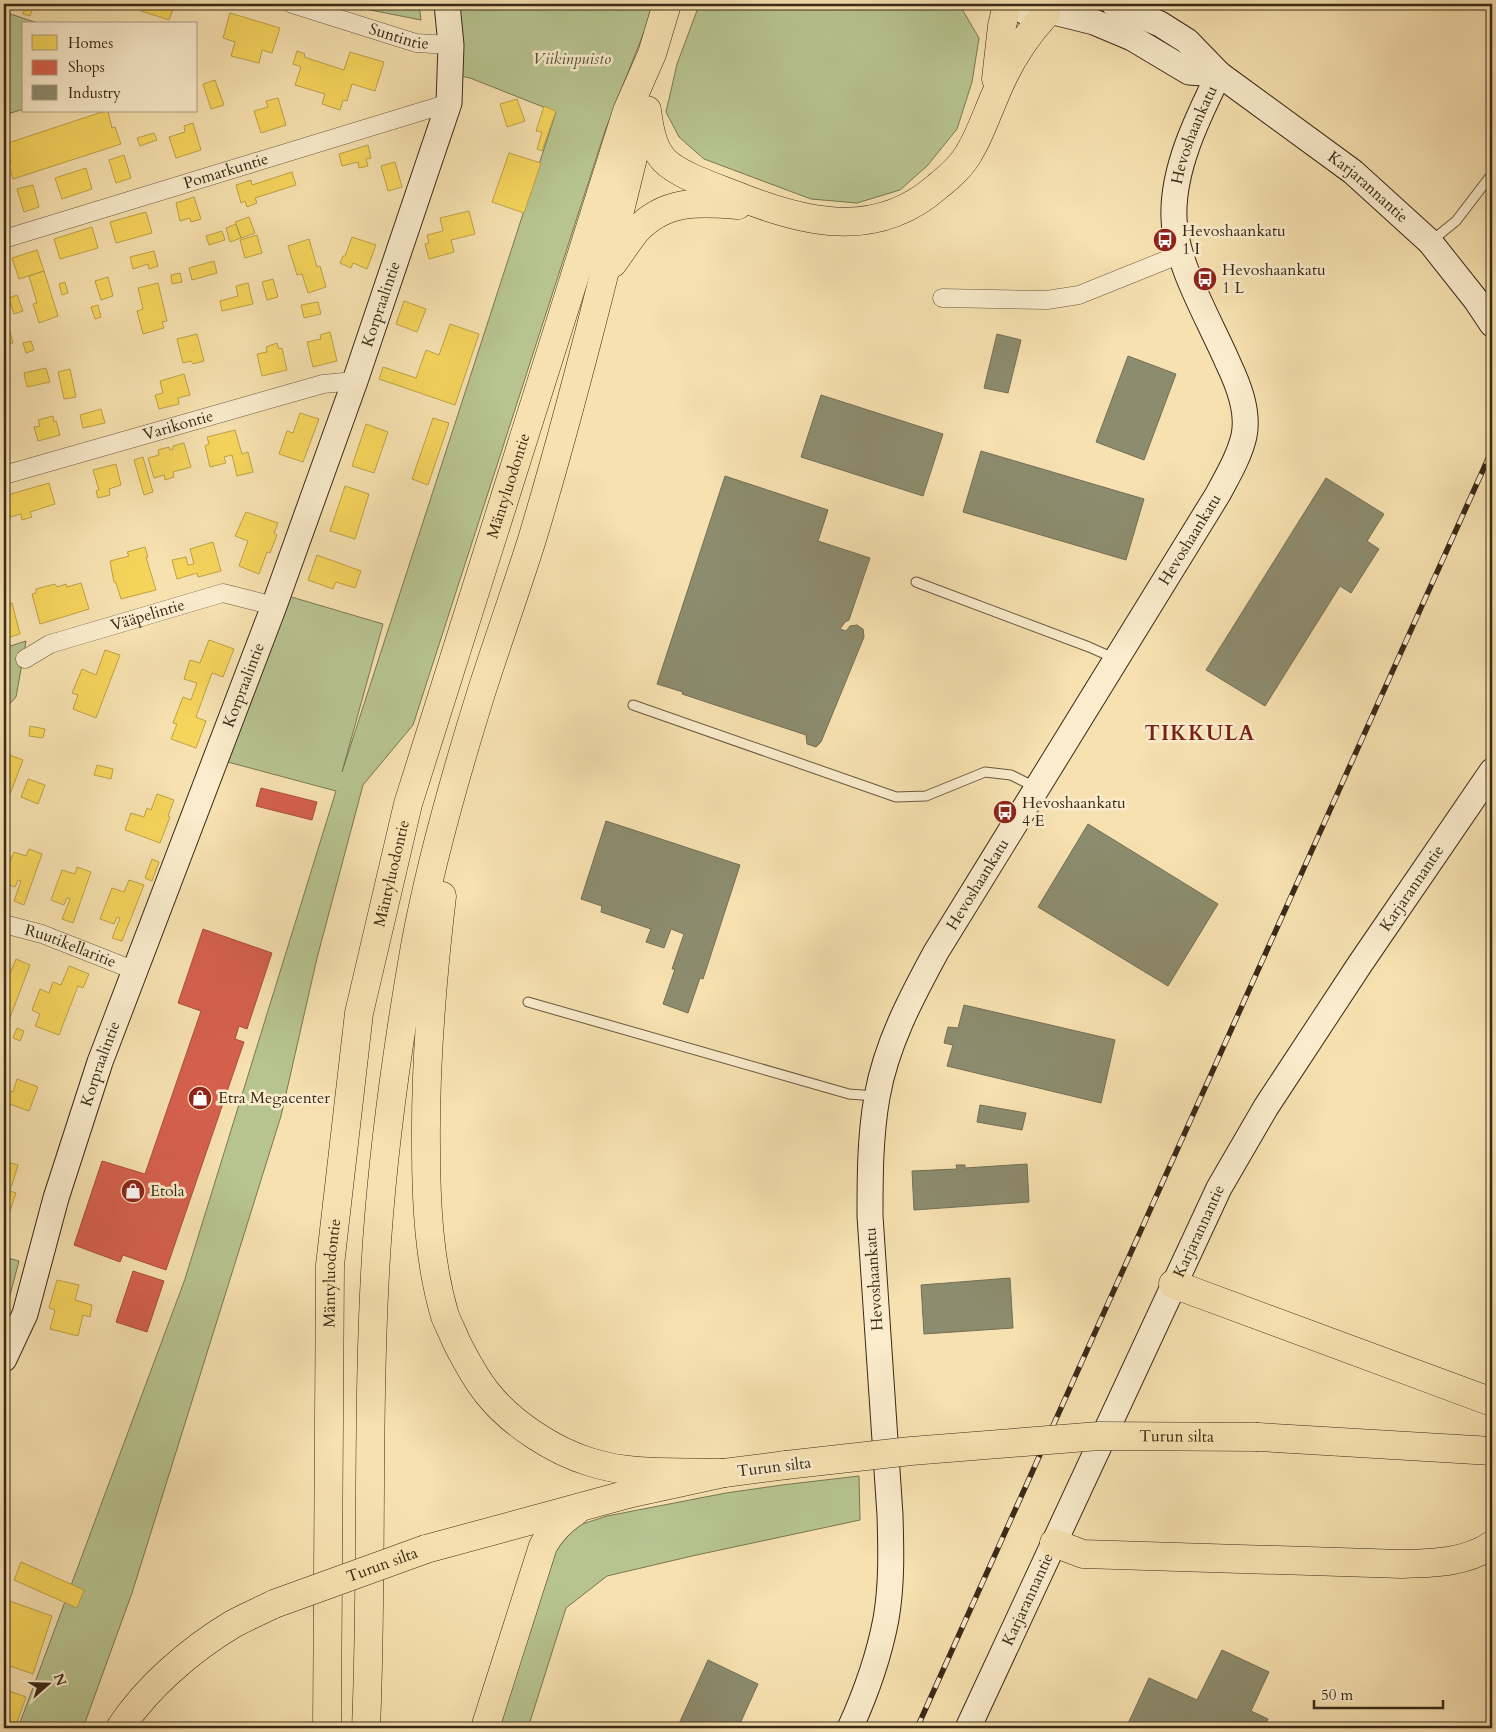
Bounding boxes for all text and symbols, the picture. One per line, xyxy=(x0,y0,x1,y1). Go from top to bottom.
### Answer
street label: Suntintie xyxy=(366,18,429,55)
legend xyxy=(22,22,198,112)
text: Homes xyxy=(68,33,113,53)
park label: Viikinpuisto xyxy=(533,48,612,70)
text: Shops xyxy=(68,57,105,77)
street label: Hevoshaankatu xyxy=(1166,82,1223,186)
text: Industry xyxy=(68,83,121,103)
street label: Karjarannantie xyxy=(1323,146,1413,228)
street label: Pomarkuntie xyxy=(181,148,271,195)
place label: Hevoshaankatu 1 I xyxy=(1182,220,1286,260)
bus stop icon: Hevoshaankatu 1 I xyxy=(1152,227,1178,253)
street label: Korpraalintie xyxy=(356,258,406,350)
place label: Hevoshaankatu 1 L xyxy=(1222,259,1326,299)
bus stop icon: Hevoshaankatu 1 L xyxy=(1192,266,1218,292)
street label: Varikontie xyxy=(140,405,216,446)
street label: Mäntyluodontie xyxy=(482,430,536,541)
street label: Hevoshaankatu xyxy=(1153,489,1227,589)
street label: Vääpelintie xyxy=(108,594,187,637)
street label: Korpraalintie xyxy=(218,640,270,731)
district label: TIKKULA xyxy=(1145,719,1255,748)
place label: Hevoshaankatu 4 E xyxy=(1022,792,1126,832)
bus stop icon: Hevoshaankatu 4 E xyxy=(992,799,1018,825)
street label: Mäntyluodontie xyxy=(369,818,415,929)
street label: Hevoshaankatu xyxy=(941,834,1014,934)
street label: Karjarannantie xyxy=(1375,841,1449,936)
street label: Ruutikellaritie xyxy=(22,919,119,973)
street label: Korpraalintie xyxy=(75,1018,126,1109)
shop icon: Etra Megacenter xyxy=(187,1085,213,1111)
place label: Etra Megacenter xyxy=(218,1087,330,1109)
shop icon: Etola xyxy=(120,1178,146,1204)
place label: Etola xyxy=(150,1180,185,1202)
street label: Karjarannantie xyxy=(1168,1181,1230,1281)
street label: Mäntyluodontie xyxy=(319,1217,346,1328)
street label: Hevoshaankatu xyxy=(859,1226,889,1332)
street label: Turun silta xyxy=(1139,1425,1214,1448)
street label: Turun silta xyxy=(736,1452,812,1482)
street label: Turun silta xyxy=(343,1542,421,1588)
street label: Karjarannantie xyxy=(997,1549,1059,1649)
north arrow xyxy=(22,1660,72,1710)
text: N xyxy=(49,1671,71,1689)
scale bar xyxy=(1314,1677,1442,1709)
text: 50 m xyxy=(1321,1685,1353,1705)

